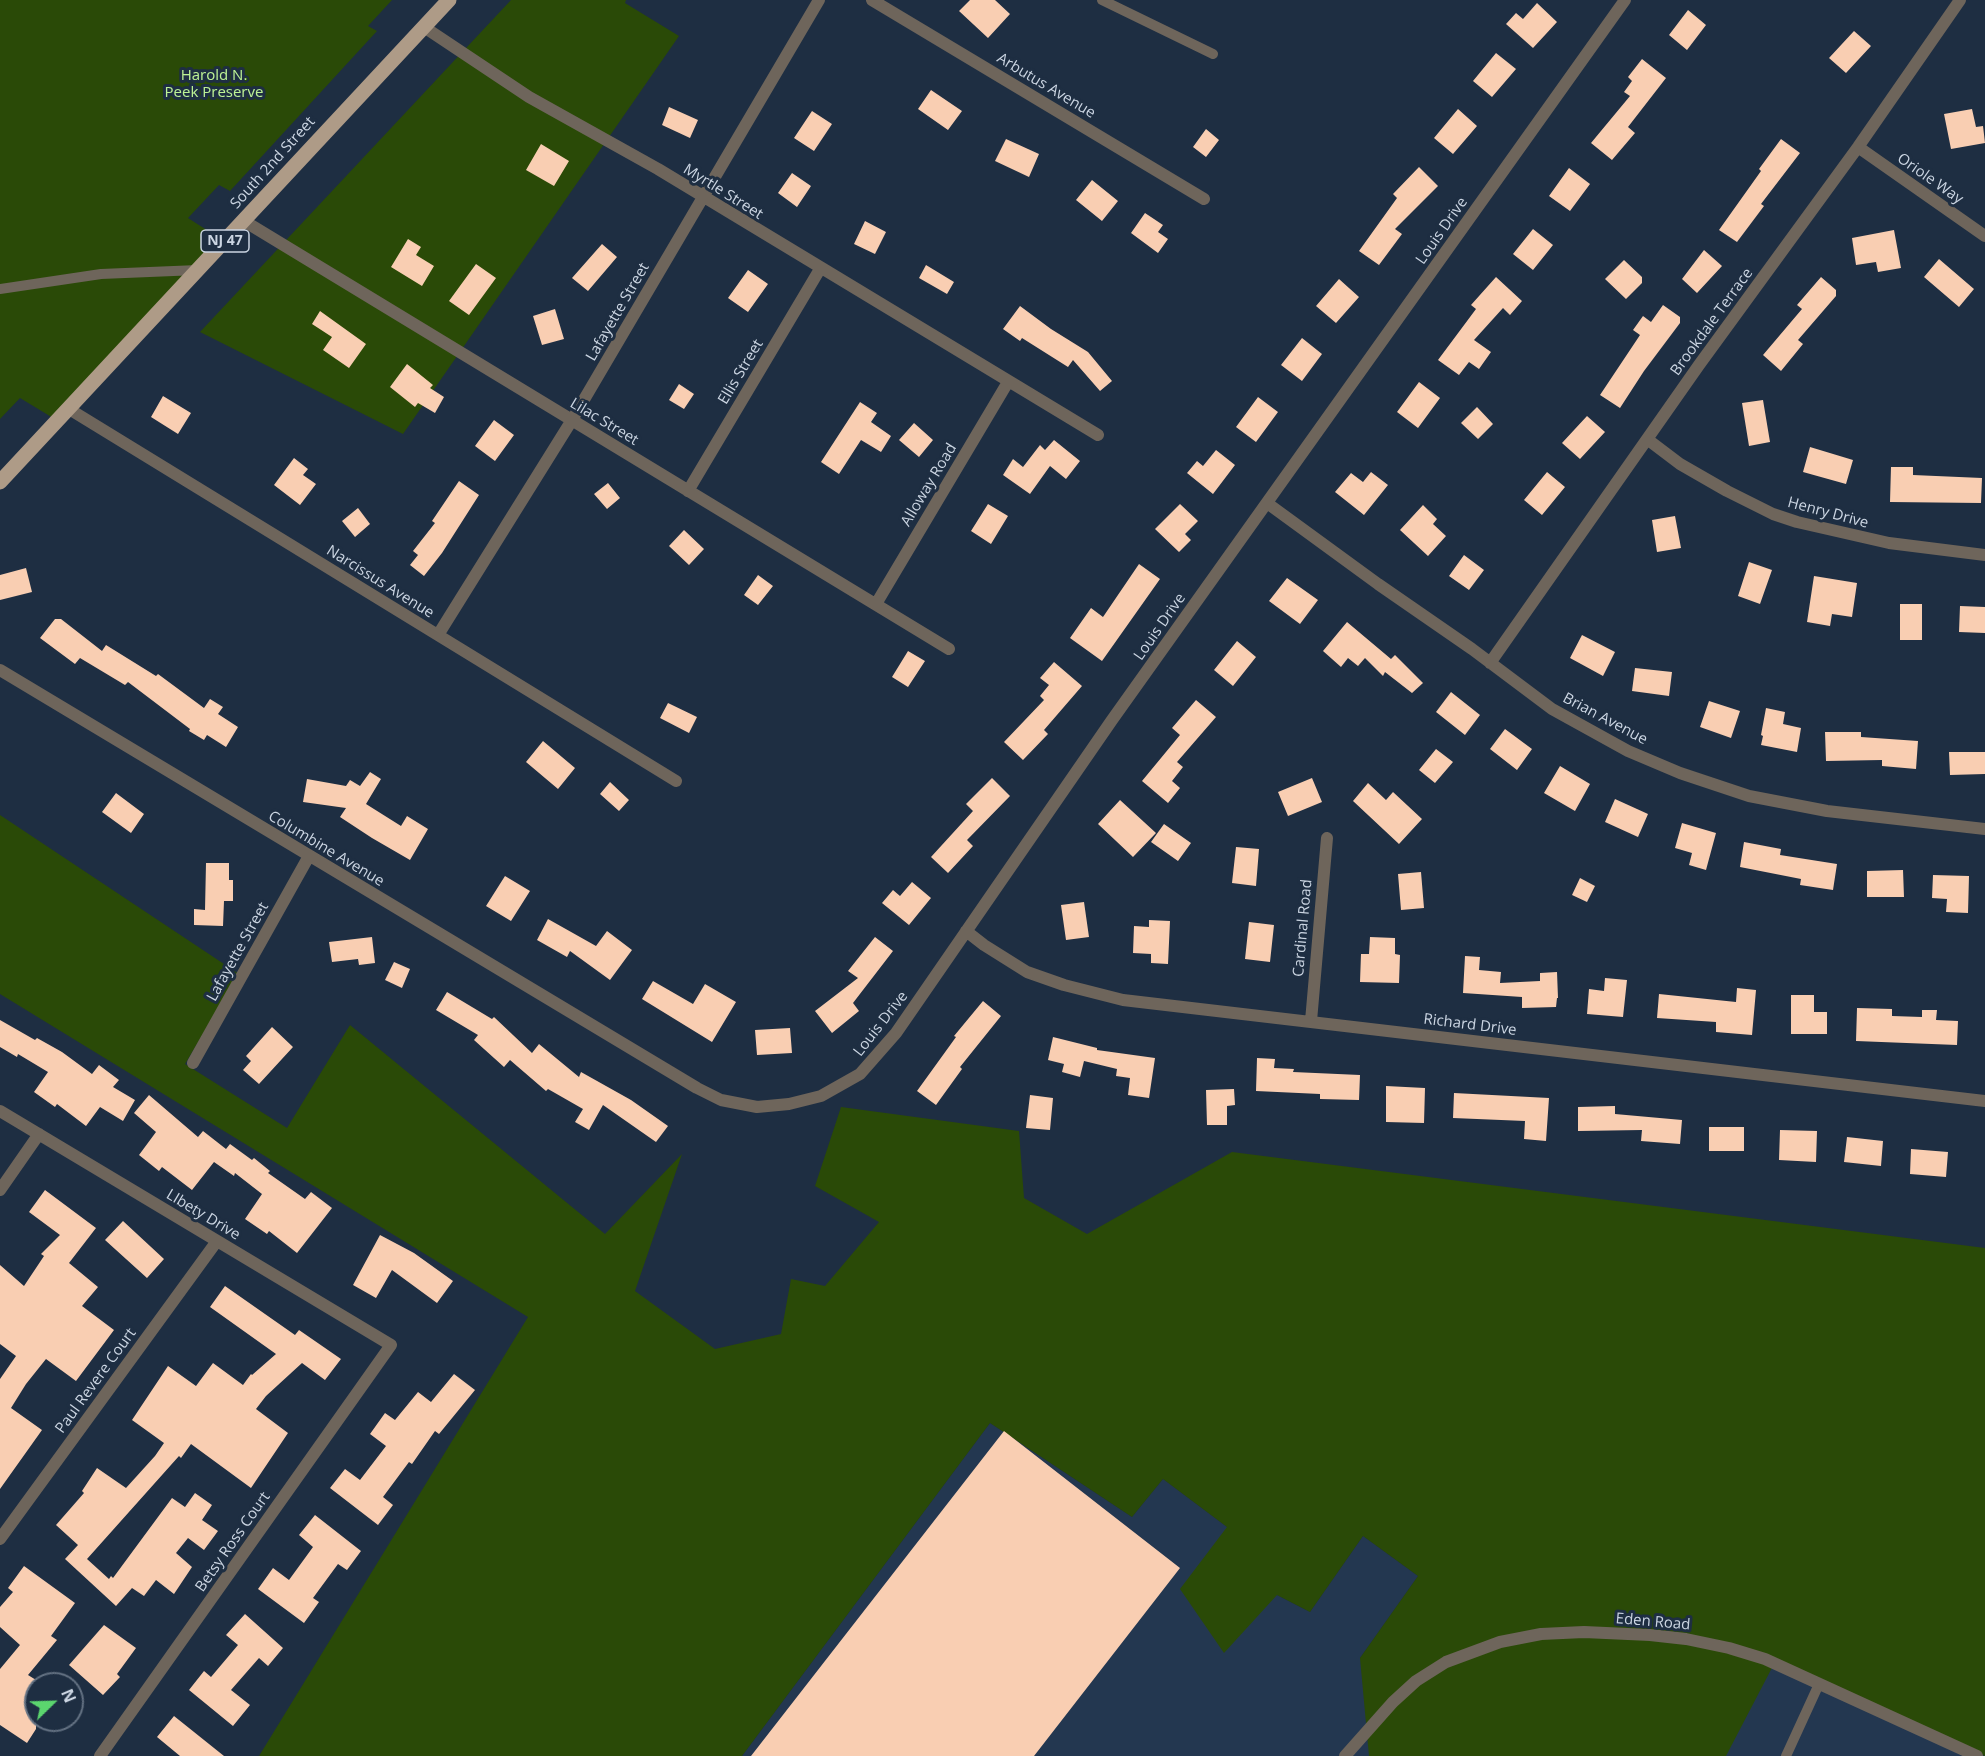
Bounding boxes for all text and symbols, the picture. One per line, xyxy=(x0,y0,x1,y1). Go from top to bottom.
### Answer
street label: Arbutus Avenue xyxy=(993,49,1099,123)
park label: Harold N. Peek Preserve xyxy=(165,67,263,102)
street label: South 2nd Street xyxy=(227,113,319,213)
street label: Oriole Way xyxy=(1894,150,1966,208)
street label: Myrtle Street xyxy=(680,160,766,224)
street label: Louis Drive xyxy=(1412,194,1472,268)
road number: NJ 47 xyxy=(201,230,249,252)
street label: Lafayette Street xyxy=(583,260,653,364)
street label: Brookdale Terrace xyxy=(1667,265,1757,379)
street label: Ellis Street xyxy=(715,336,767,408)
street label: Lilac Street xyxy=(566,395,642,449)
street label: Alloway Road xyxy=(897,440,961,530)
street label: Henry Drive xyxy=(1786,494,1870,532)
street label: Narcissus Avenue xyxy=(323,542,437,622)
street label: Louis Drive xyxy=(1130,590,1190,664)
street label: Brian Avenue xyxy=(1560,689,1650,749)
street label: Columbine Avenue xyxy=(265,807,387,891)
street label: Cardinal Road xyxy=(1290,878,1316,978)
street label: Lafayette Street xyxy=(203,899,273,1005)
street label: Louis Drive xyxy=(850,988,912,1060)
street label: Richard Drive xyxy=(1422,1010,1518,1040)
street label: LIbety Drive xyxy=(163,1186,243,1244)
street label: Paul Revere Court xyxy=(52,1325,140,1437)
street label: Betsy Ross Court xyxy=(192,1489,274,1595)
street label: Eden Road xyxy=(1615,1610,1691,1634)
north arrow xyxy=(24,1672,84,1732)
text: N xyxy=(56,1685,81,1706)

